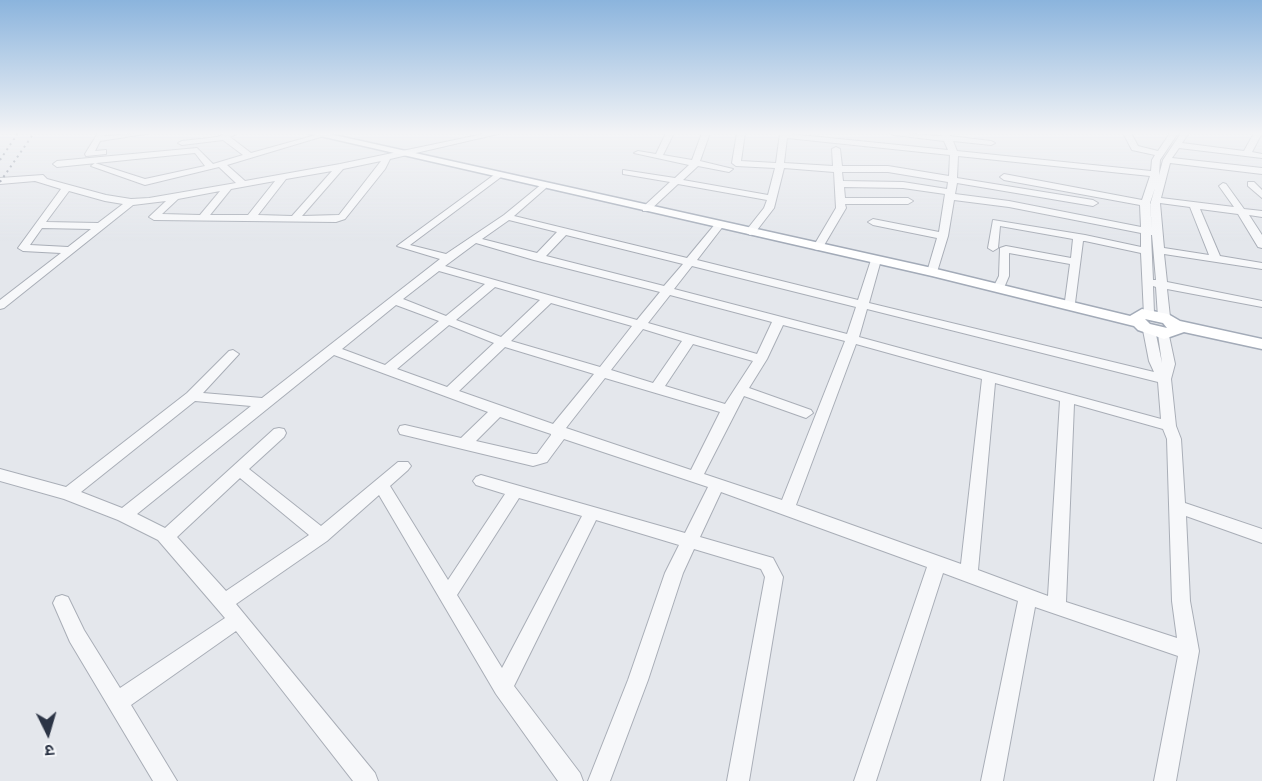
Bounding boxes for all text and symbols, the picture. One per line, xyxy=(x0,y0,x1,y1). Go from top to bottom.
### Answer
north arrow xyxy=(18,703,78,763)
text: उ xyxy=(44,741,55,761)

